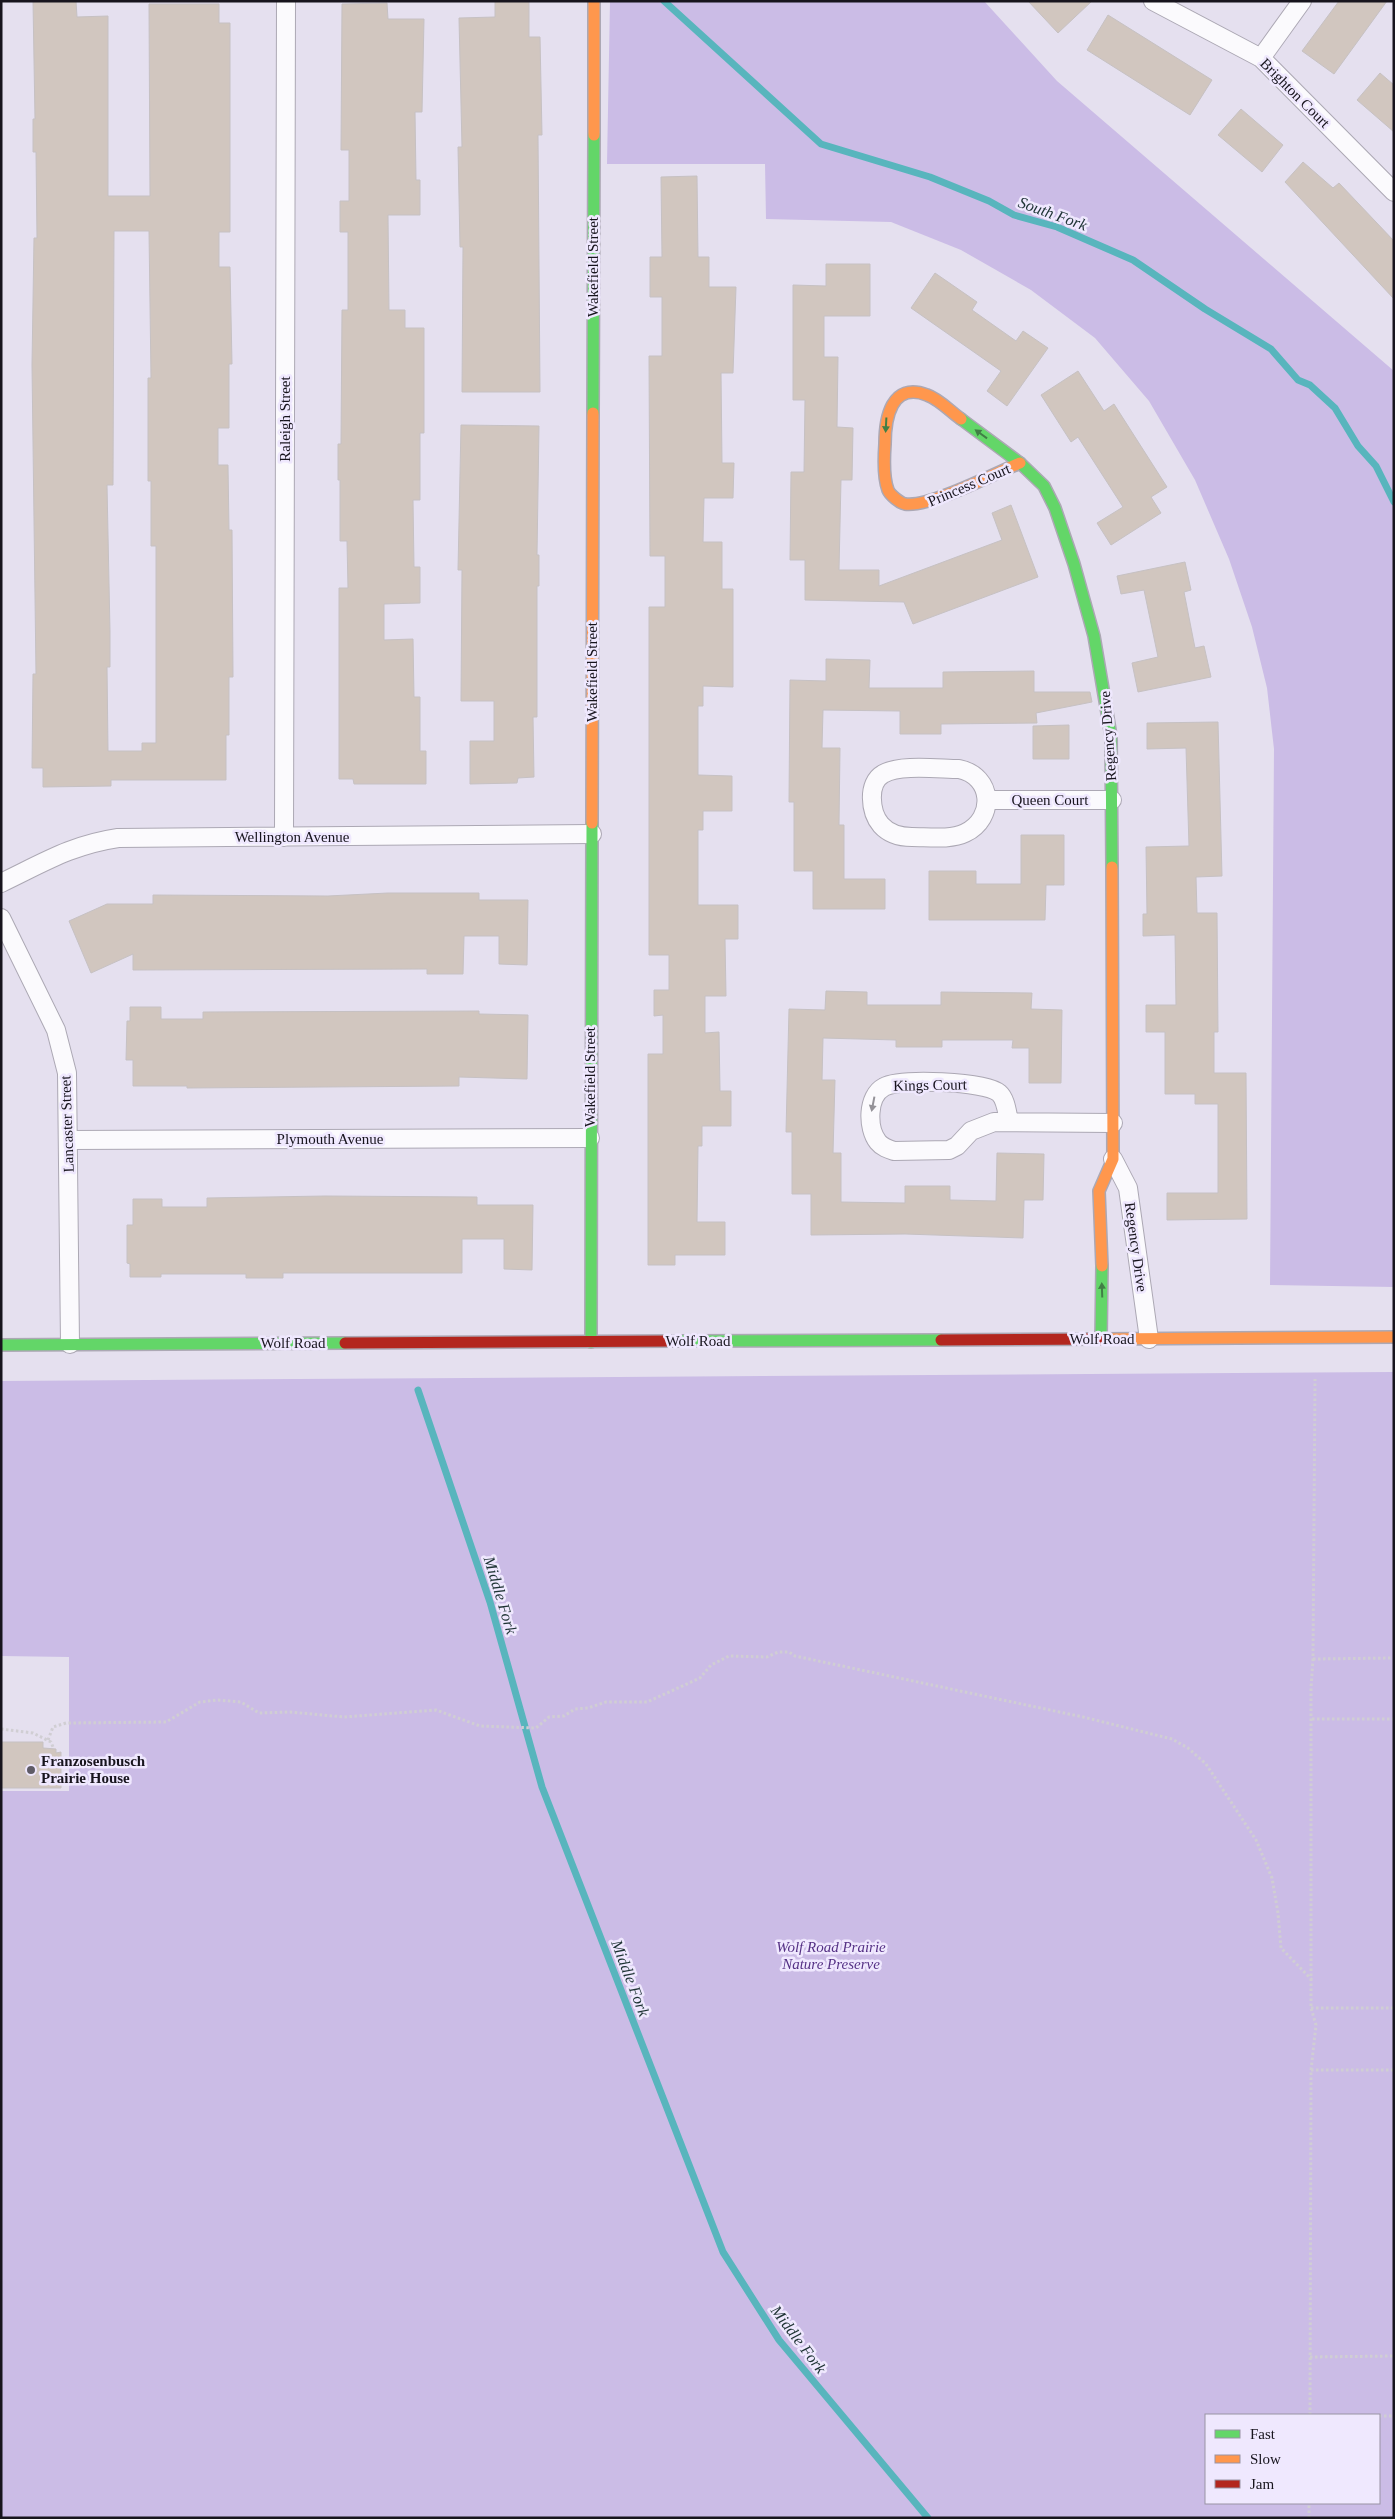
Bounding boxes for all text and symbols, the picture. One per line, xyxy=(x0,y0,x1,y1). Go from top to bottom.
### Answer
street label: Brighton Court xyxy=(1257,55,1334,132)
water label: South Fork xyxy=(1016,193,1090,234)
street label: Wakefield Street xyxy=(585,216,601,317)
street label: Raleigh Street xyxy=(277,375,293,462)
one-way arrow xyxy=(882,418,890,434)
one-way arrow xyxy=(974,429,988,439)
street label: Princess Court xyxy=(925,460,1013,510)
street label: Wakefield Street xyxy=(584,621,600,722)
street label: Regency Drive xyxy=(1097,690,1119,782)
street label: Queen Court xyxy=(1011,792,1089,808)
street label: Wellington Avenue xyxy=(235,829,350,845)
street label: Wakefield Street xyxy=(582,1026,598,1127)
street label: Lancaster Street xyxy=(57,1074,77,1173)
street label: Kings Court xyxy=(893,1076,968,1094)
one-way arrow xyxy=(869,1097,877,1112)
street label: Plymouth Avenue xyxy=(277,1131,384,1147)
street label: Regency Drive xyxy=(1122,1201,1150,1293)
one-way arrow xyxy=(1098,1282,1106,1298)
street label: Wolf Road xyxy=(1069,1331,1135,1347)
street label: Wolf Road xyxy=(665,1333,731,1349)
street label: Wolf Road xyxy=(260,1335,326,1351)
water label: Middle Fork xyxy=(480,1553,521,1637)
place label: Franzosenbusch Prairie House xyxy=(41,1753,146,1786)
marker: Franzosenbusch Prairie House xyxy=(25,1764,37,1776)
water label: Middle Fork xyxy=(608,1937,653,2020)
park label: Wolf Road Prairie Nature Preserve xyxy=(776,1939,886,1972)
water label: Middle Fork xyxy=(767,2301,830,2377)
legend xyxy=(1205,2414,1380,2504)
text: Fast xyxy=(1250,2426,1276,2442)
text: Slow xyxy=(1250,2451,1281,2467)
text: Jam xyxy=(1250,2476,1274,2492)

